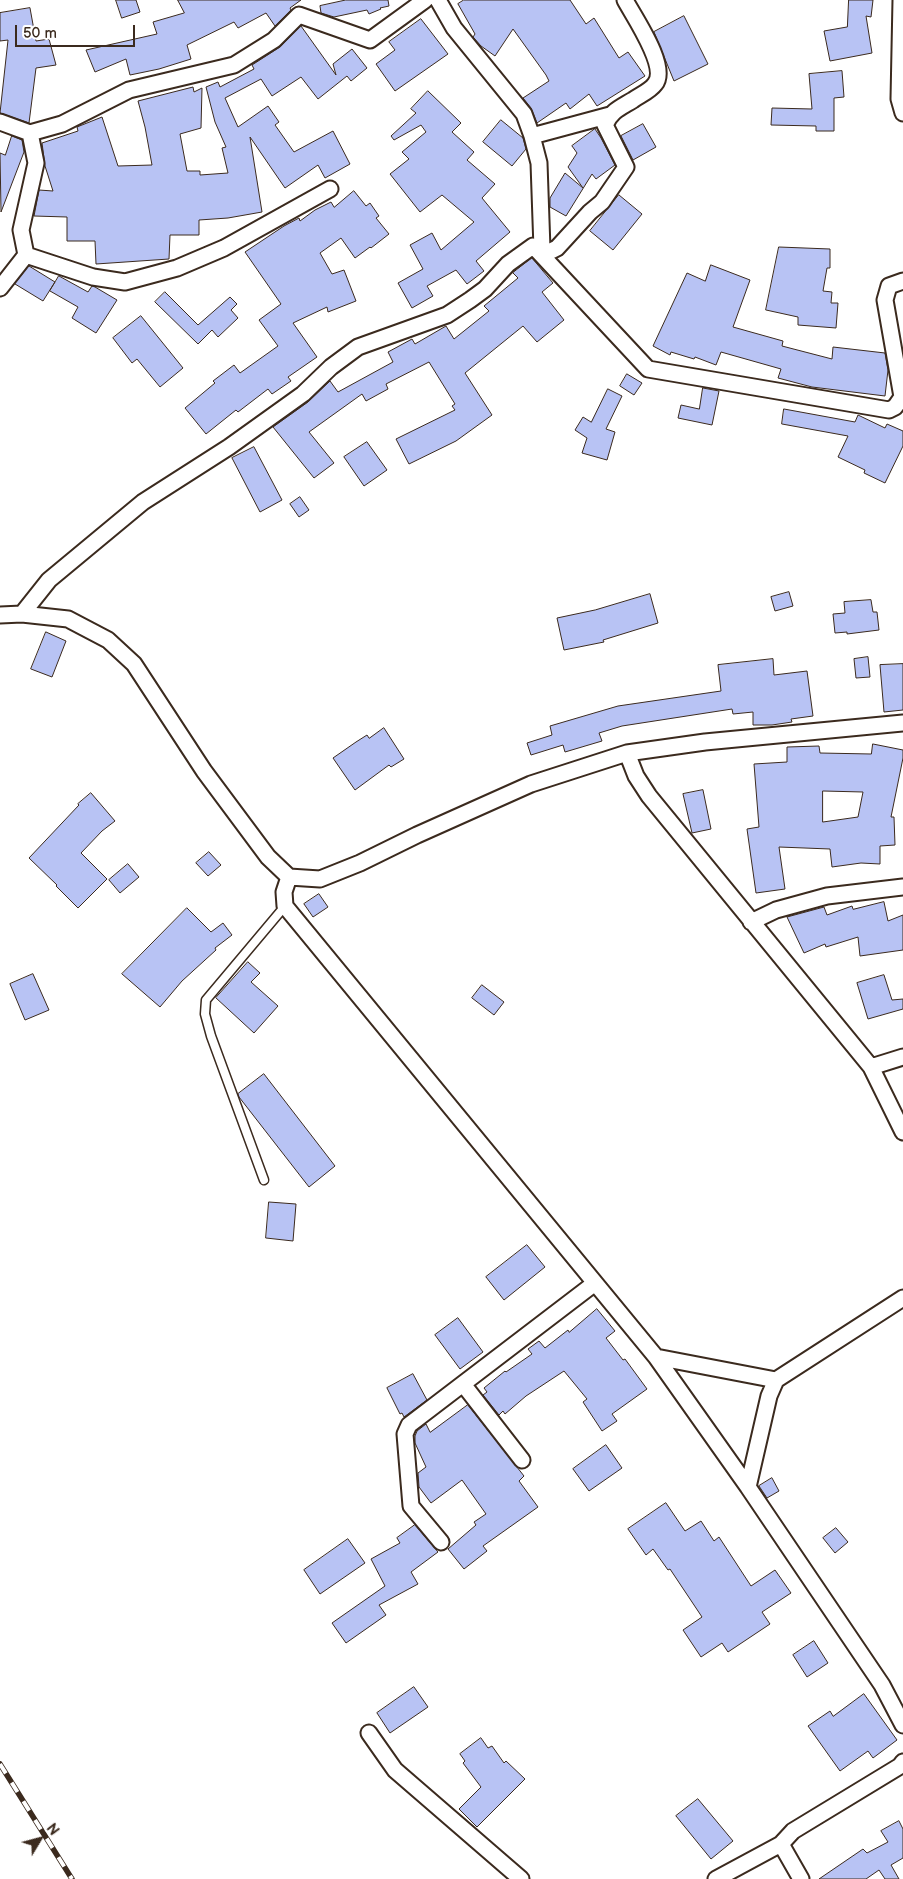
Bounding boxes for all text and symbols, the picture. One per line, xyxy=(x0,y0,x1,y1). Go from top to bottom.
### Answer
scale bar xyxy=(18,15,138,47)
text: 50 m xyxy=(23,24,57,43)
north arrow xyxy=(15,1814,65,1864)
text: N xyxy=(42,1820,62,1839)

